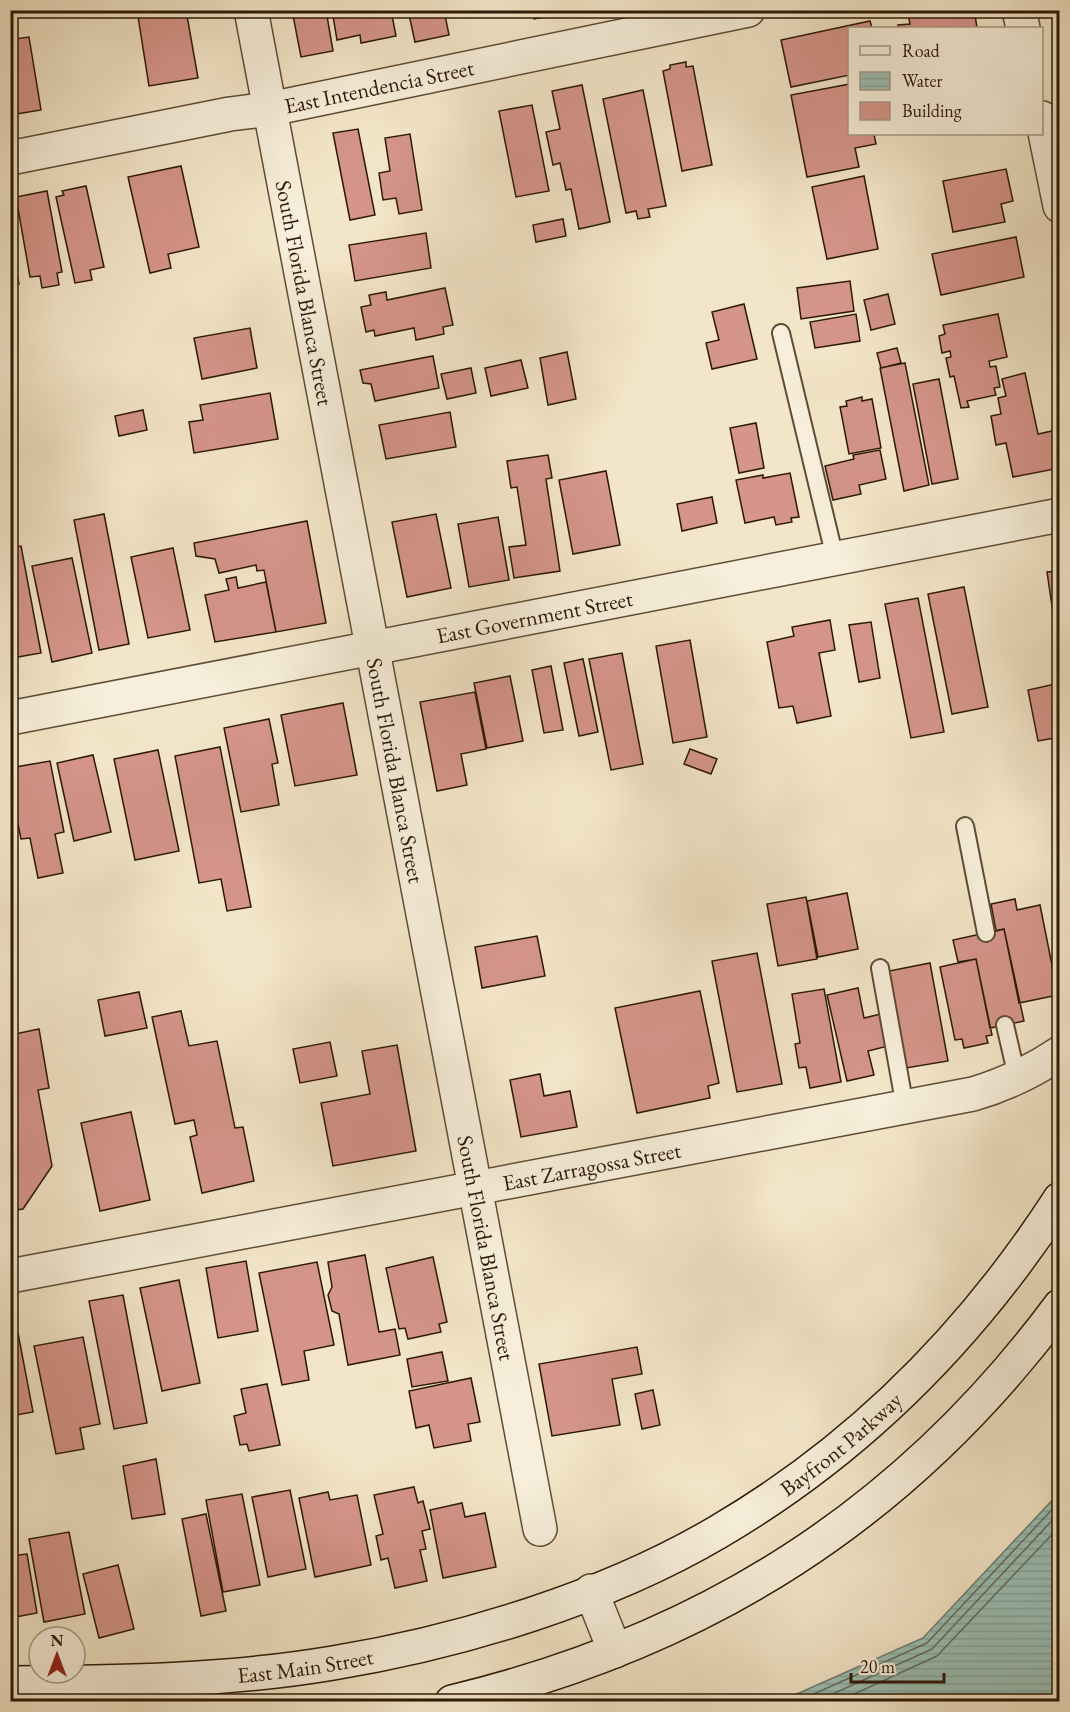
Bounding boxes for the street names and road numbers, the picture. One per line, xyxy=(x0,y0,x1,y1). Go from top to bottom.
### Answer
street label: East Intendencia Street xyxy=(282,53,476,120)
street label: South Florida Blanca Street xyxy=(269,178,340,408)
street label: East Government Street xyxy=(434,583,635,650)
street label: South Florida Blanca Street xyxy=(360,655,431,886)
street label: South Florida Blanca Street xyxy=(451,1133,522,1363)
street label: East Zarragossa Street xyxy=(500,1135,683,1197)
street label: Bayfront Parkway xyxy=(774,1385,908,1503)
street label: East Main Street xyxy=(236,1642,376,1689)

